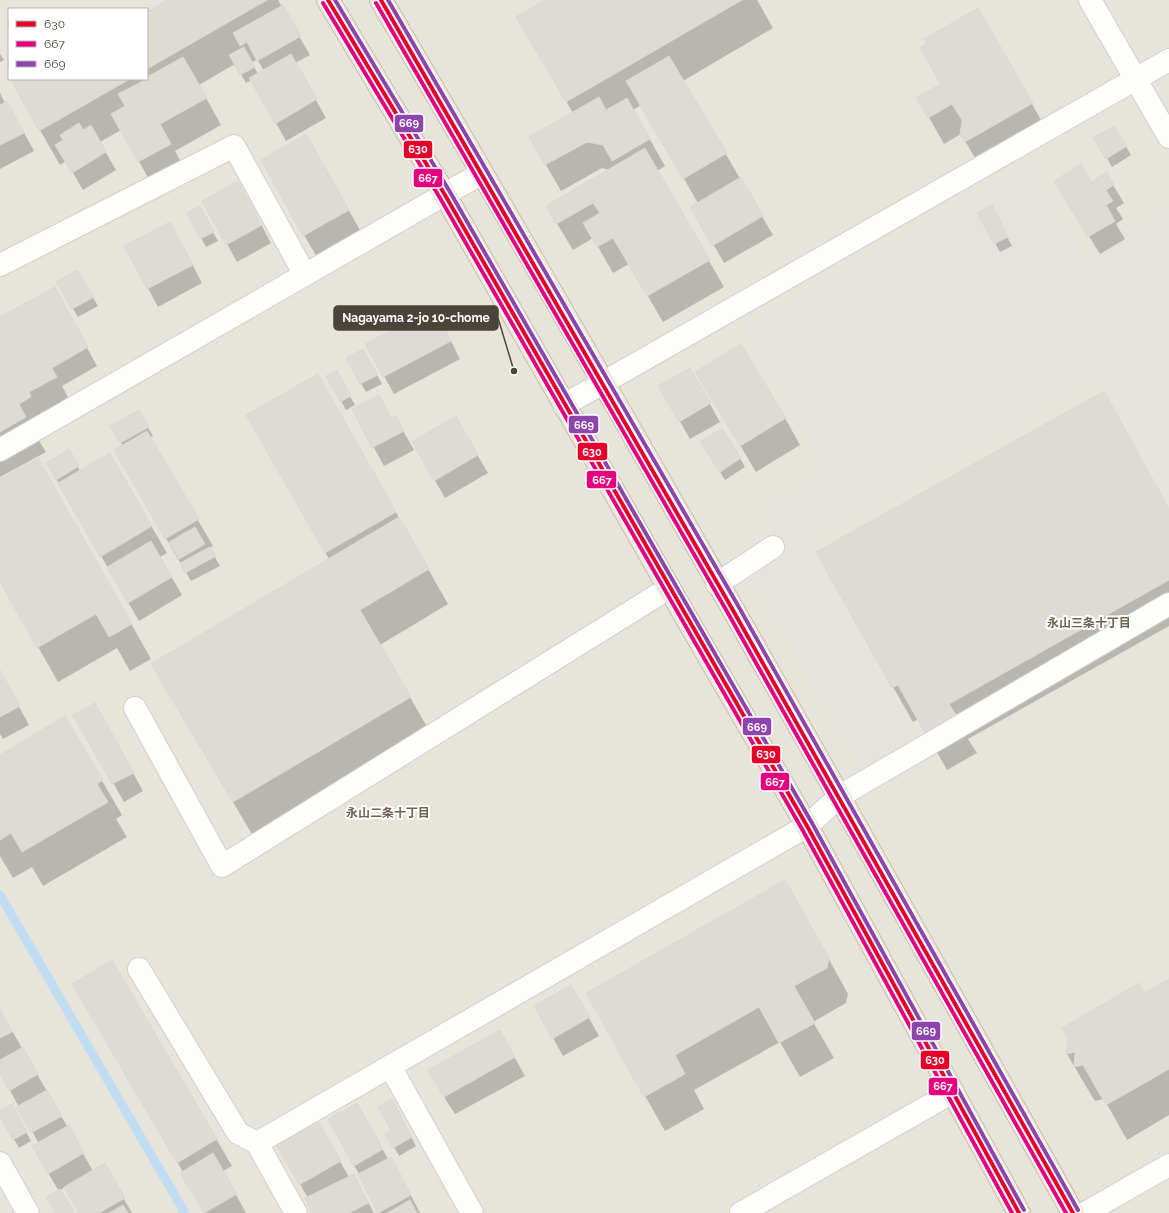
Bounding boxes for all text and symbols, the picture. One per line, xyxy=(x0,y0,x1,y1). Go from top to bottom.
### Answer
legend xyxy=(8,8,148,80)
text: 630 xyxy=(44,17,65,31)
text: 667 xyxy=(44,37,65,51)
text: 669 xyxy=(44,57,66,71)
line badge: 669 xyxy=(394,114,424,133)
text: 669 xyxy=(399,117,419,130)
line badge: 630 xyxy=(403,140,433,159)
text: 630 xyxy=(408,143,428,156)
line badge: 667 xyxy=(413,168,443,188)
text: 667 xyxy=(418,172,439,185)
callout: Nagayama 2-jo 10-chome xyxy=(334,306,498,330)
text: Nagayama 2-jo 10-chome xyxy=(342,311,490,325)
line badge: 669 xyxy=(568,415,599,434)
text: 669 xyxy=(574,419,594,432)
line badge: 630 xyxy=(577,442,608,461)
text: 630 xyxy=(582,446,602,459)
line badge: 667 xyxy=(586,470,617,489)
text: 667 xyxy=(592,474,613,487)
district label: 永山三条十丁目 xyxy=(1047,616,1131,630)
line badge: 669 xyxy=(742,717,772,736)
text: 669 xyxy=(747,721,767,734)
line badge: 630 xyxy=(751,745,781,764)
text: 630 xyxy=(756,748,776,761)
line badge: 667 xyxy=(760,772,790,791)
text: 667 xyxy=(765,776,786,789)
district label: 永山二条十丁目 xyxy=(346,806,430,820)
line badge: 669 xyxy=(911,1021,941,1041)
text: 669 xyxy=(916,1025,936,1038)
line badge: 630 xyxy=(920,1050,950,1070)
text: 630 xyxy=(925,1054,945,1067)
line badge: 667 xyxy=(928,1077,958,1096)
text: 667 xyxy=(933,1080,954,1093)

